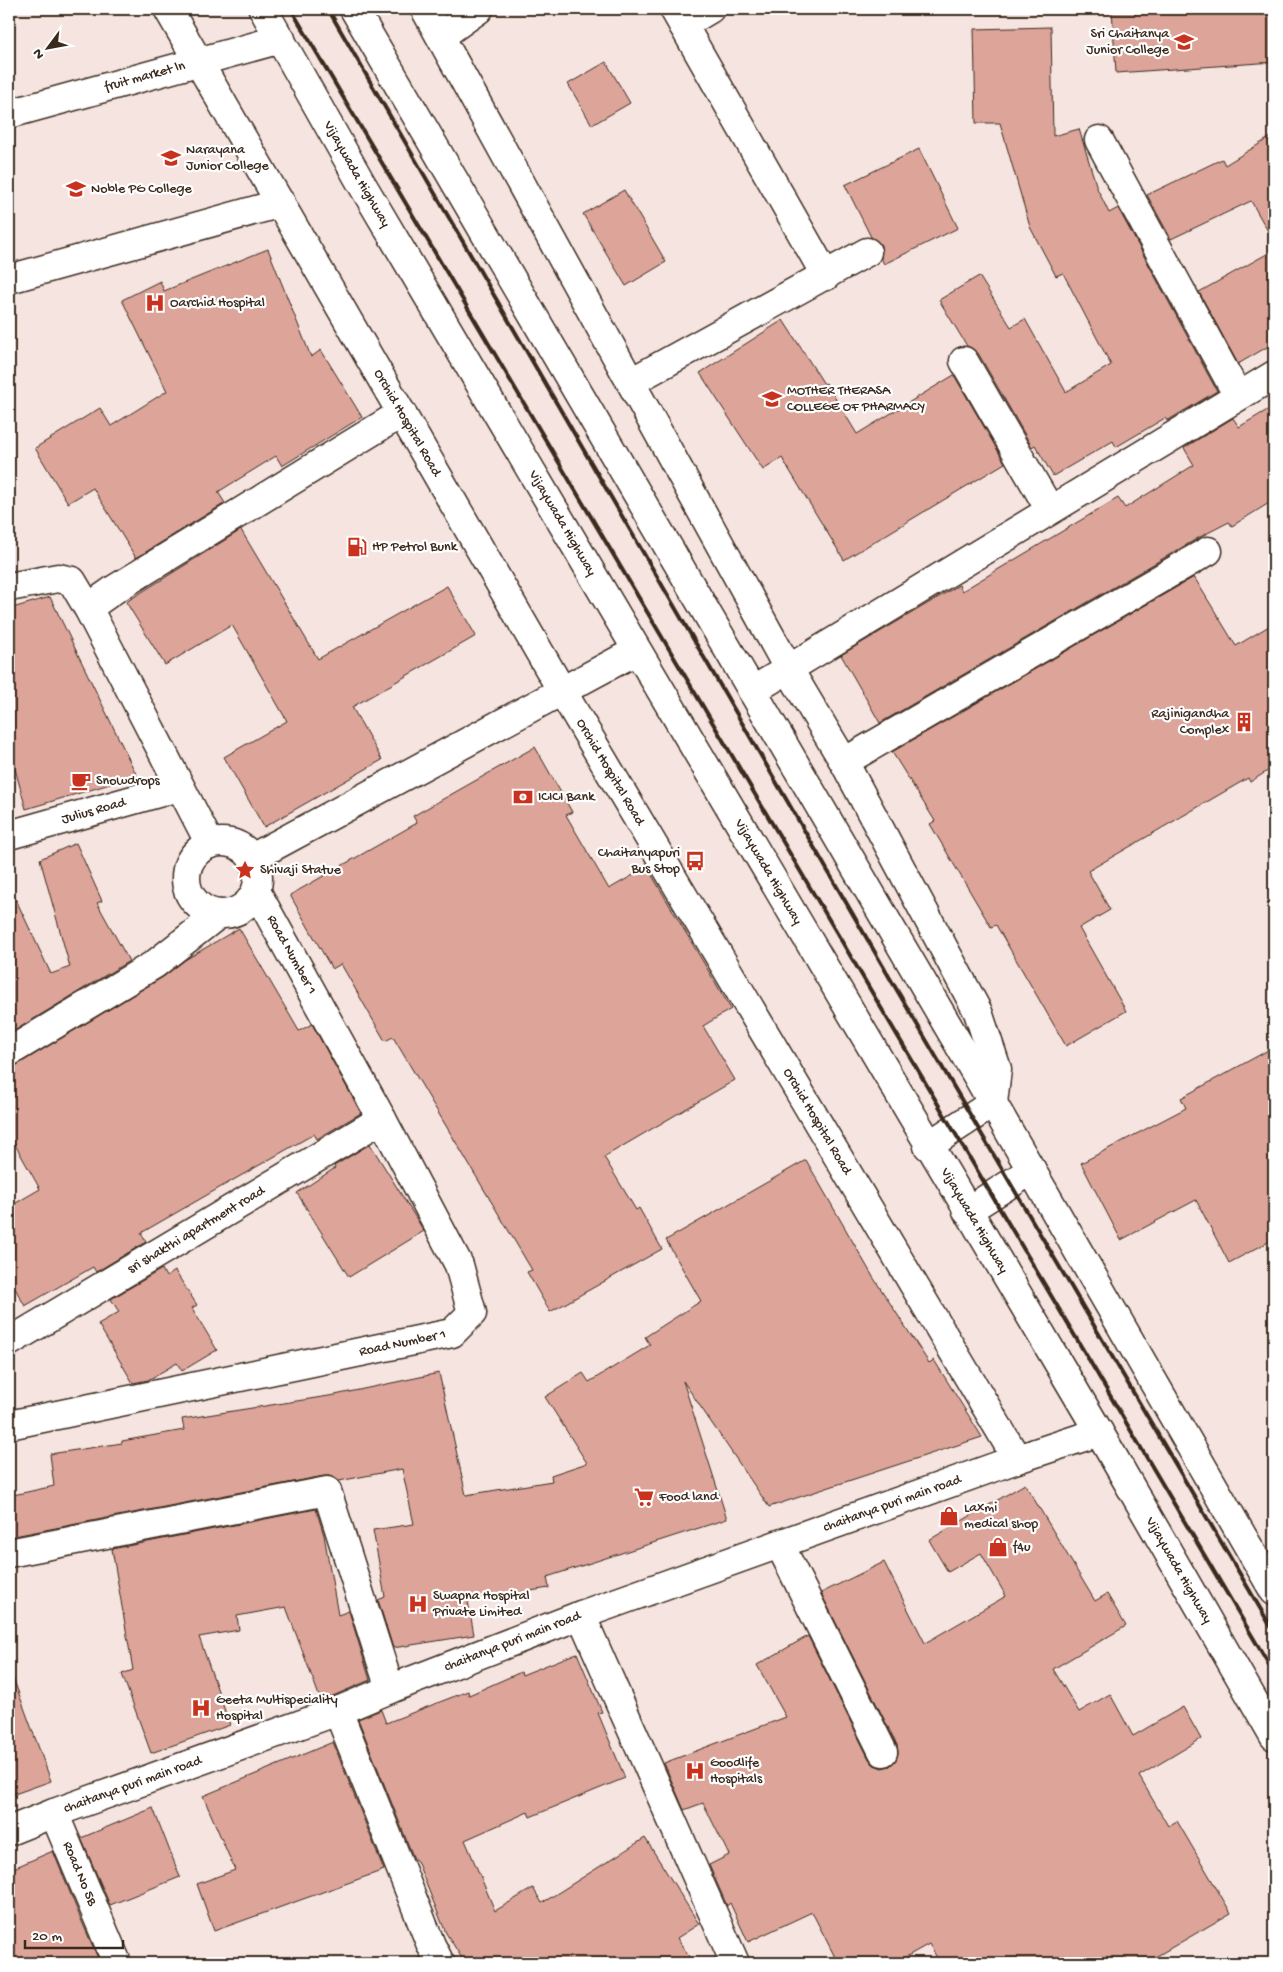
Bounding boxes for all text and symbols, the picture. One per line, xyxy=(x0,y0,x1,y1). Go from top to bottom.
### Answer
north arrow xyxy=(22,22,72,72)
place label: Sri Chaitanya Junior College xyxy=(1086,26,1170,59)
school or university icon: Sri Chaitanya Junior College xyxy=(1173,31,1195,53)
text: N xyxy=(29,45,49,62)
street label: fruit market ln xyxy=(102,57,187,96)
street label: Vijaywada Highway xyxy=(319,117,394,230)
place label: Narayana Junior College xyxy=(186,142,269,175)
school or university icon: Narayana Junior College xyxy=(160,147,182,169)
school or university icon: Noble PG College xyxy=(65,178,87,200)
place label: Noble PG College xyxy=(91,181,193,198)
hospital icon: Oarchid Hospital xyxy=(144,292,166,314)
place label: Oarchid Hospital xyxy=(170,295,265,312)
street label: Orchid Hospital Road xyxy=(369,366,446,481)
place label: MOTHER THERASA COLLEGE OF PHARMACY xyxy=(787,383,925,416)
school or university icon: MOTHER THERASA COLLEGE OF PHARMACY xyxy=(761,388,783,410)
street label: Vijaywada Highway xyxy=(524,467,600,579)
fuel station icon: HP Petrol Bunk xyxy=(346,536,368,558)
place label: HP Petrol Bunk xyxy=(372,539,459,556)
place label: Rajinigandha Complex xyxy=(1151,706,1230,739)
building icon: Rajinigandha Complex xyxy=(1233,711,1255,733)
street label: Orchid Hospital Road xyxy=(572,716,649,830)
cafe icon: Snowdrops xyxy=(70,770,92,792)
place label: Snowdrops xyxy=(96,773,161,790)
bank icon: ICICI Bank xyxy=(512,786,534,808)
place label: ICICI Bank xyxy=(538,789,596,806)
street label: Julius Road xyxy=(60,793,129,828)
street label: Vijaywada Highway xyxy=(730,815,806,928)
place label: Chaitanyapuri Bus Stop xyxy=(598,845,680,878)
bus stop icon: Chaitanyapuri Bus Stop xyxy=(684,850,706,872)
place icon: Shivaji Statue xyxy=(234,859,256,881)
place label: Shivaji Statue xyxy=(260,862,342,879)
street label: Road Number 1 xyxy=(262,912,320,998)
street label: Orchid Hospital Road xyxy=(779,1065,856,1180)
street label: Vijaywada Highway xyxy=(936,1164,1012,1277)
street label: sri shakthi apartment road xyxy=(124,1182,269,1278)
street label: Road Number 1 xyxy=(358,1326,448,1361)
street label: chaitanya puri main road xyxy=(821,1471,965,1536)
supermarket icon: Food land xyxy=(633,1486,655,1508)
place label: Food land xyxy=(658,1489,720,1506)
place label: Laxmi medical shop xyxy=(964,1500,1038,1533)
shop icon: Laxmi medical shop xyxy=(938,1505,960,1527)
street label: Vijaywada Highway xyxy=(1141,1513,1216,1626)
shop icon: f4u xyxy=(987,1536,1009,1558)
place label: f4u xyxy=(1012,1539,1031,1556)
place label: Swapna Hospital Private Limited xyxy=(432,1588,530,1621)
hospital icon: Swapna Hospital Private Limited xyxy=(407,1593,429,1615)
street label: chaitanya puri main road xyxy=(442,1607,585,1676)
place label: Geeta Multispeciality Hospital xyxy=(216,1692,338,1725)
hospital icon: Geeta Multispeciality Hospital xyxy=(190,1697,212,1719)
street label: chaitanya puri main road xyxy=(61,1752,205,1817)
place label: Goodlife Hospitals xyxy=(710,1755,763,1788)
hospital icon: Goodlife Hospitals xyxy=(684,1760,706,1782)
street label: Road No 5B xyxy=(59,1839,101,1909)
scale bar xyxy=(25,1917,122,1949)
text: 20 m xyxy=(32,1928,62,1946)

